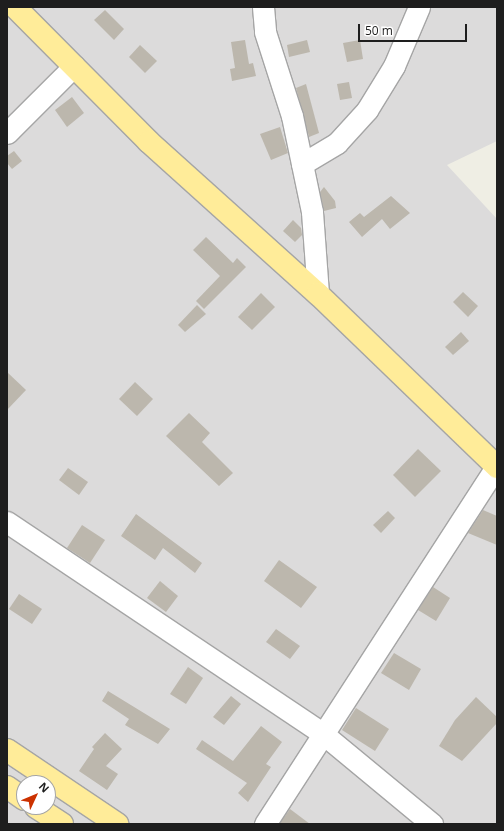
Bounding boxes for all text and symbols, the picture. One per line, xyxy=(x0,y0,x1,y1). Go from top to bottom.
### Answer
scale bar xyxy=(360,16,469,42)
text: 50 m xyxy=(365,22,393,39)
north arrow xyxy=(16,775,56,815)
text: N xyxy=(36,779,53,795)

